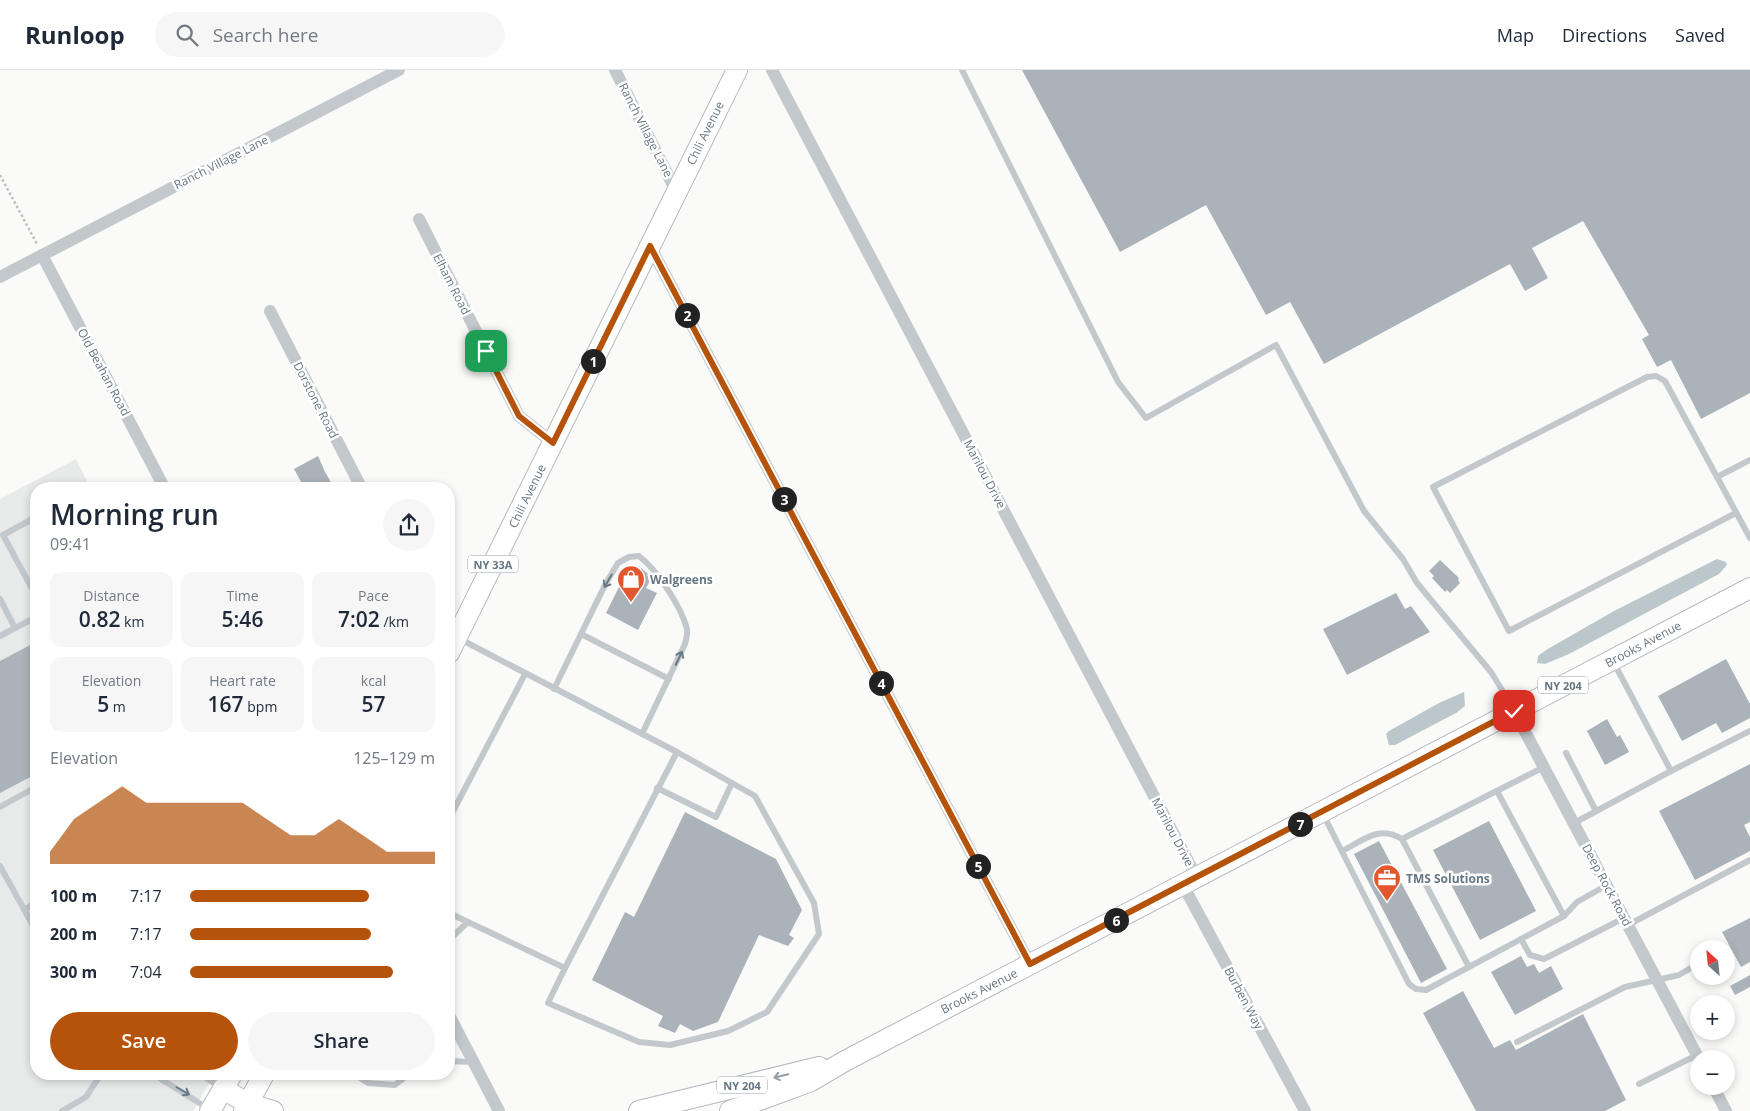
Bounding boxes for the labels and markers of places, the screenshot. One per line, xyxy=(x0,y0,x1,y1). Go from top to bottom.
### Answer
pin: 2 xyxy=(674,302,700,328)
pin xyxy=(465,330,507,372)
pin: 1 xyxy=(580,348,606,374)
pin: 3 xyxy=(772,486,796,512)
shop icon: Walgreens xyxy=(616,564,646,603)
place label: Walgreens xyxy=(650,571,713,588)
pin: 4 xyxy=(868,670,894,696)
pin xyxy=(1493,690,1535,732)
pin: 7 xyxy=(1288,812,1312,836)
pin: 5 xyxy=(966,854,990,878)
office icon: TMS Solutions xyxy=(1372,863,1402,902)
place label: TMS Solutions xyxy=(1406,870,1490,887)
pin: 6 xyxy=(1104,908,1128,932)

